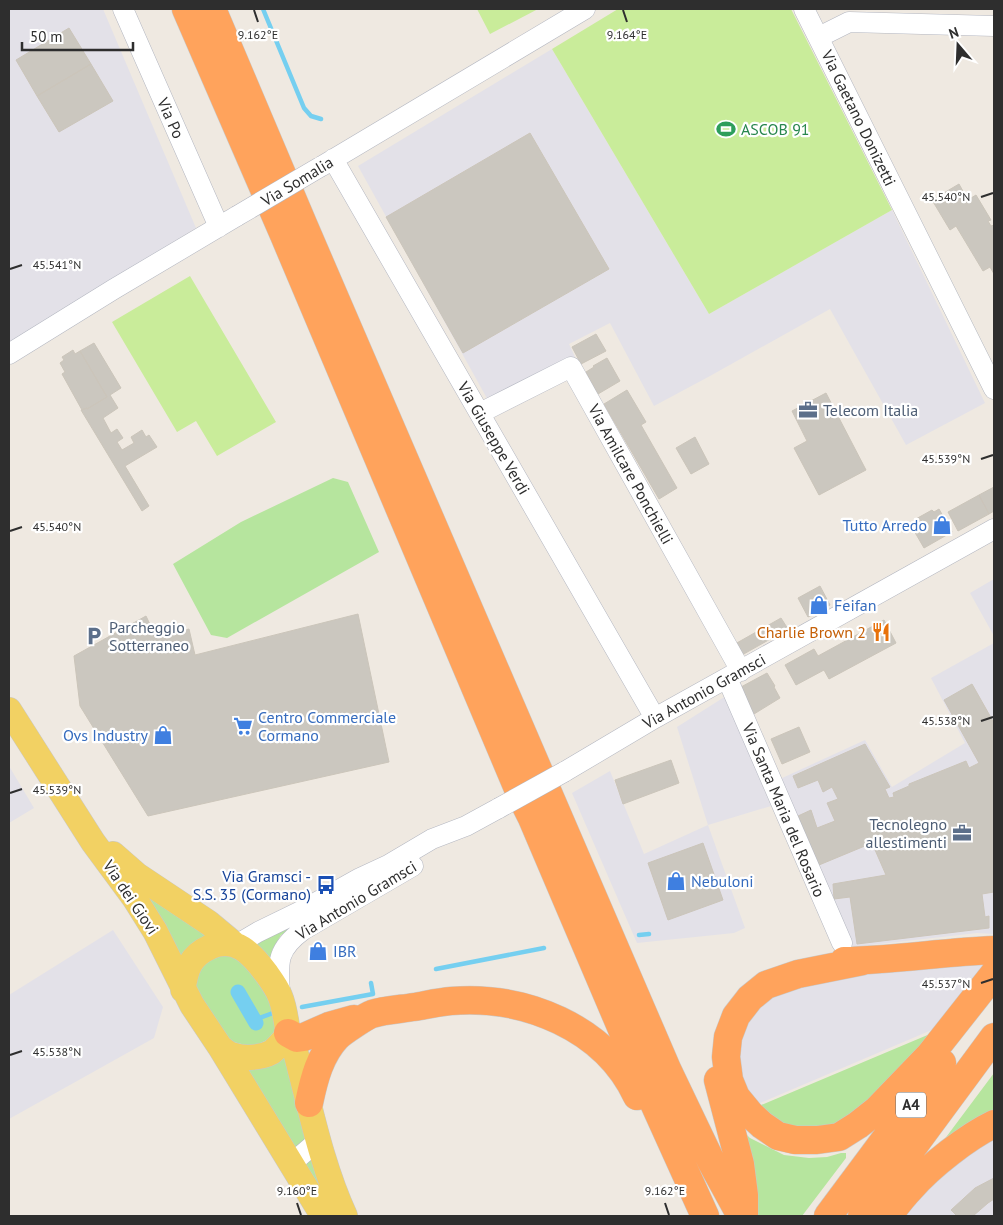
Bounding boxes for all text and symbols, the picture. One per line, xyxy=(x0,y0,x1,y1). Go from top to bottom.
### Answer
scale bar xyxy=(22,20,134,52)
north arrow xyxy=(933,20,983,70)
text: N xyxy=(946,23,961,43)
text: 50 m xyxy=(30,27,63,46)
text: 9.162°E xyxy=(238,27,278,42)
text: 9.164°E xyxy=(607,27,647,42)
street label: Via Gaetano Donizetti xyxy=(817,46,901,189)
street label: Via Po xyxy=(153,94,189,141)
sports icon: ASCOB 91 xyxy=(715,118,737,140)
place label: ASCOB 91 xyxy=(741,119,810,139)
street label: Via Somalia xyxy=(256,152,337,211)
text: 45.540°N xyxy=(922,189,970,204)
text: 45.541°N xyxy=(33,257,81,272)
street label: Via Giuseppe Verdi xyxy=(453,377,534,498)
office icon: Telecom Italia xyxy=(797,399,819,421)
street label: Via Amilcare Ponchielli xyxy=(584,400,678,548)
place label: Telecom Italia xyxy=(823,400,918,420)
text: 45.539°N xyxy=(922,451,970,466)
shop icon: Tutto Arredo xyxy=(931,514,953,536)
place label: Tutto Arredo xyxy=(843,515,927,535)
text: 45.540°N xyxy=(33,519,81,534)
shop icon: Feifan xyxy=(808,594,830,616)
place label: Feifan xyxy=(834,595,876,615)
place label: Parcheggio Sotterraneo xyxy=(109,617,189,655)
restaurant icon: Charlie Brown 2 xyxy=(870,621,892,643)
place label: Charlie Brown 2 xyxy=(757,622,866,642)
parking icon: Parcheggio Sotterraneo xyxy=(83,625,105,647)
street label: Via Antonio Gramsci xyxy=(638,649,769,734)
place label: Centro Commerciale Cormano xyxy=(258,707,396,745)
text: 45.538°N xyxy=(922,713,970,728)
supermarket icon: Centro Commerciale Cormano xyxy=(232,715,254,737)
street label: Via Santa Maria del Rosario xyxy=(738,719,830,900)
shop icon: Ovs Industry xyxy=(152,724,174,746)
place label: Ovs Industry xyxy=(63,725,149,745)
text: 45.539°N xyxy=(33,782,81,797)
place label: Tecnolegno allestimenti xyxy=(866,814,947,852)
office icon: Tecnolegno allestimenti xyxy=(951,822,973,844)
street label: Via dei Giovi xyxy=(98,855,163,938)
street label: Via Antonio Gramsci xyxy=(291,856,420,944)
place label: Via Gramsci - S.S. 35 (Cormano) xyxy=(193,866,311,904)
shop icon: Nebuloni xyxy=(665,870,687,892)
place label: Nebuloni xyxy=(691,871,753,891)
bus stop icon: Via Gramsci - S.S. 35 (Cormano) xyxy=(315,874,337,896)
shop icon: IBR xyxy=(307,940,329,962)
place label: IBR xyxy=(333,941,357,961)
text: 45.537°N xyxy=(922,976,970,991)
text: 45.538°N xyxy=(33,1044,81,1059)
road number: A4 xyxy=(896,1092,926,1118)
text: 9.160°E xyxy=(277,1183,317,1198)
text: 9.162°E xyxy=(645,1183,685,1198)

